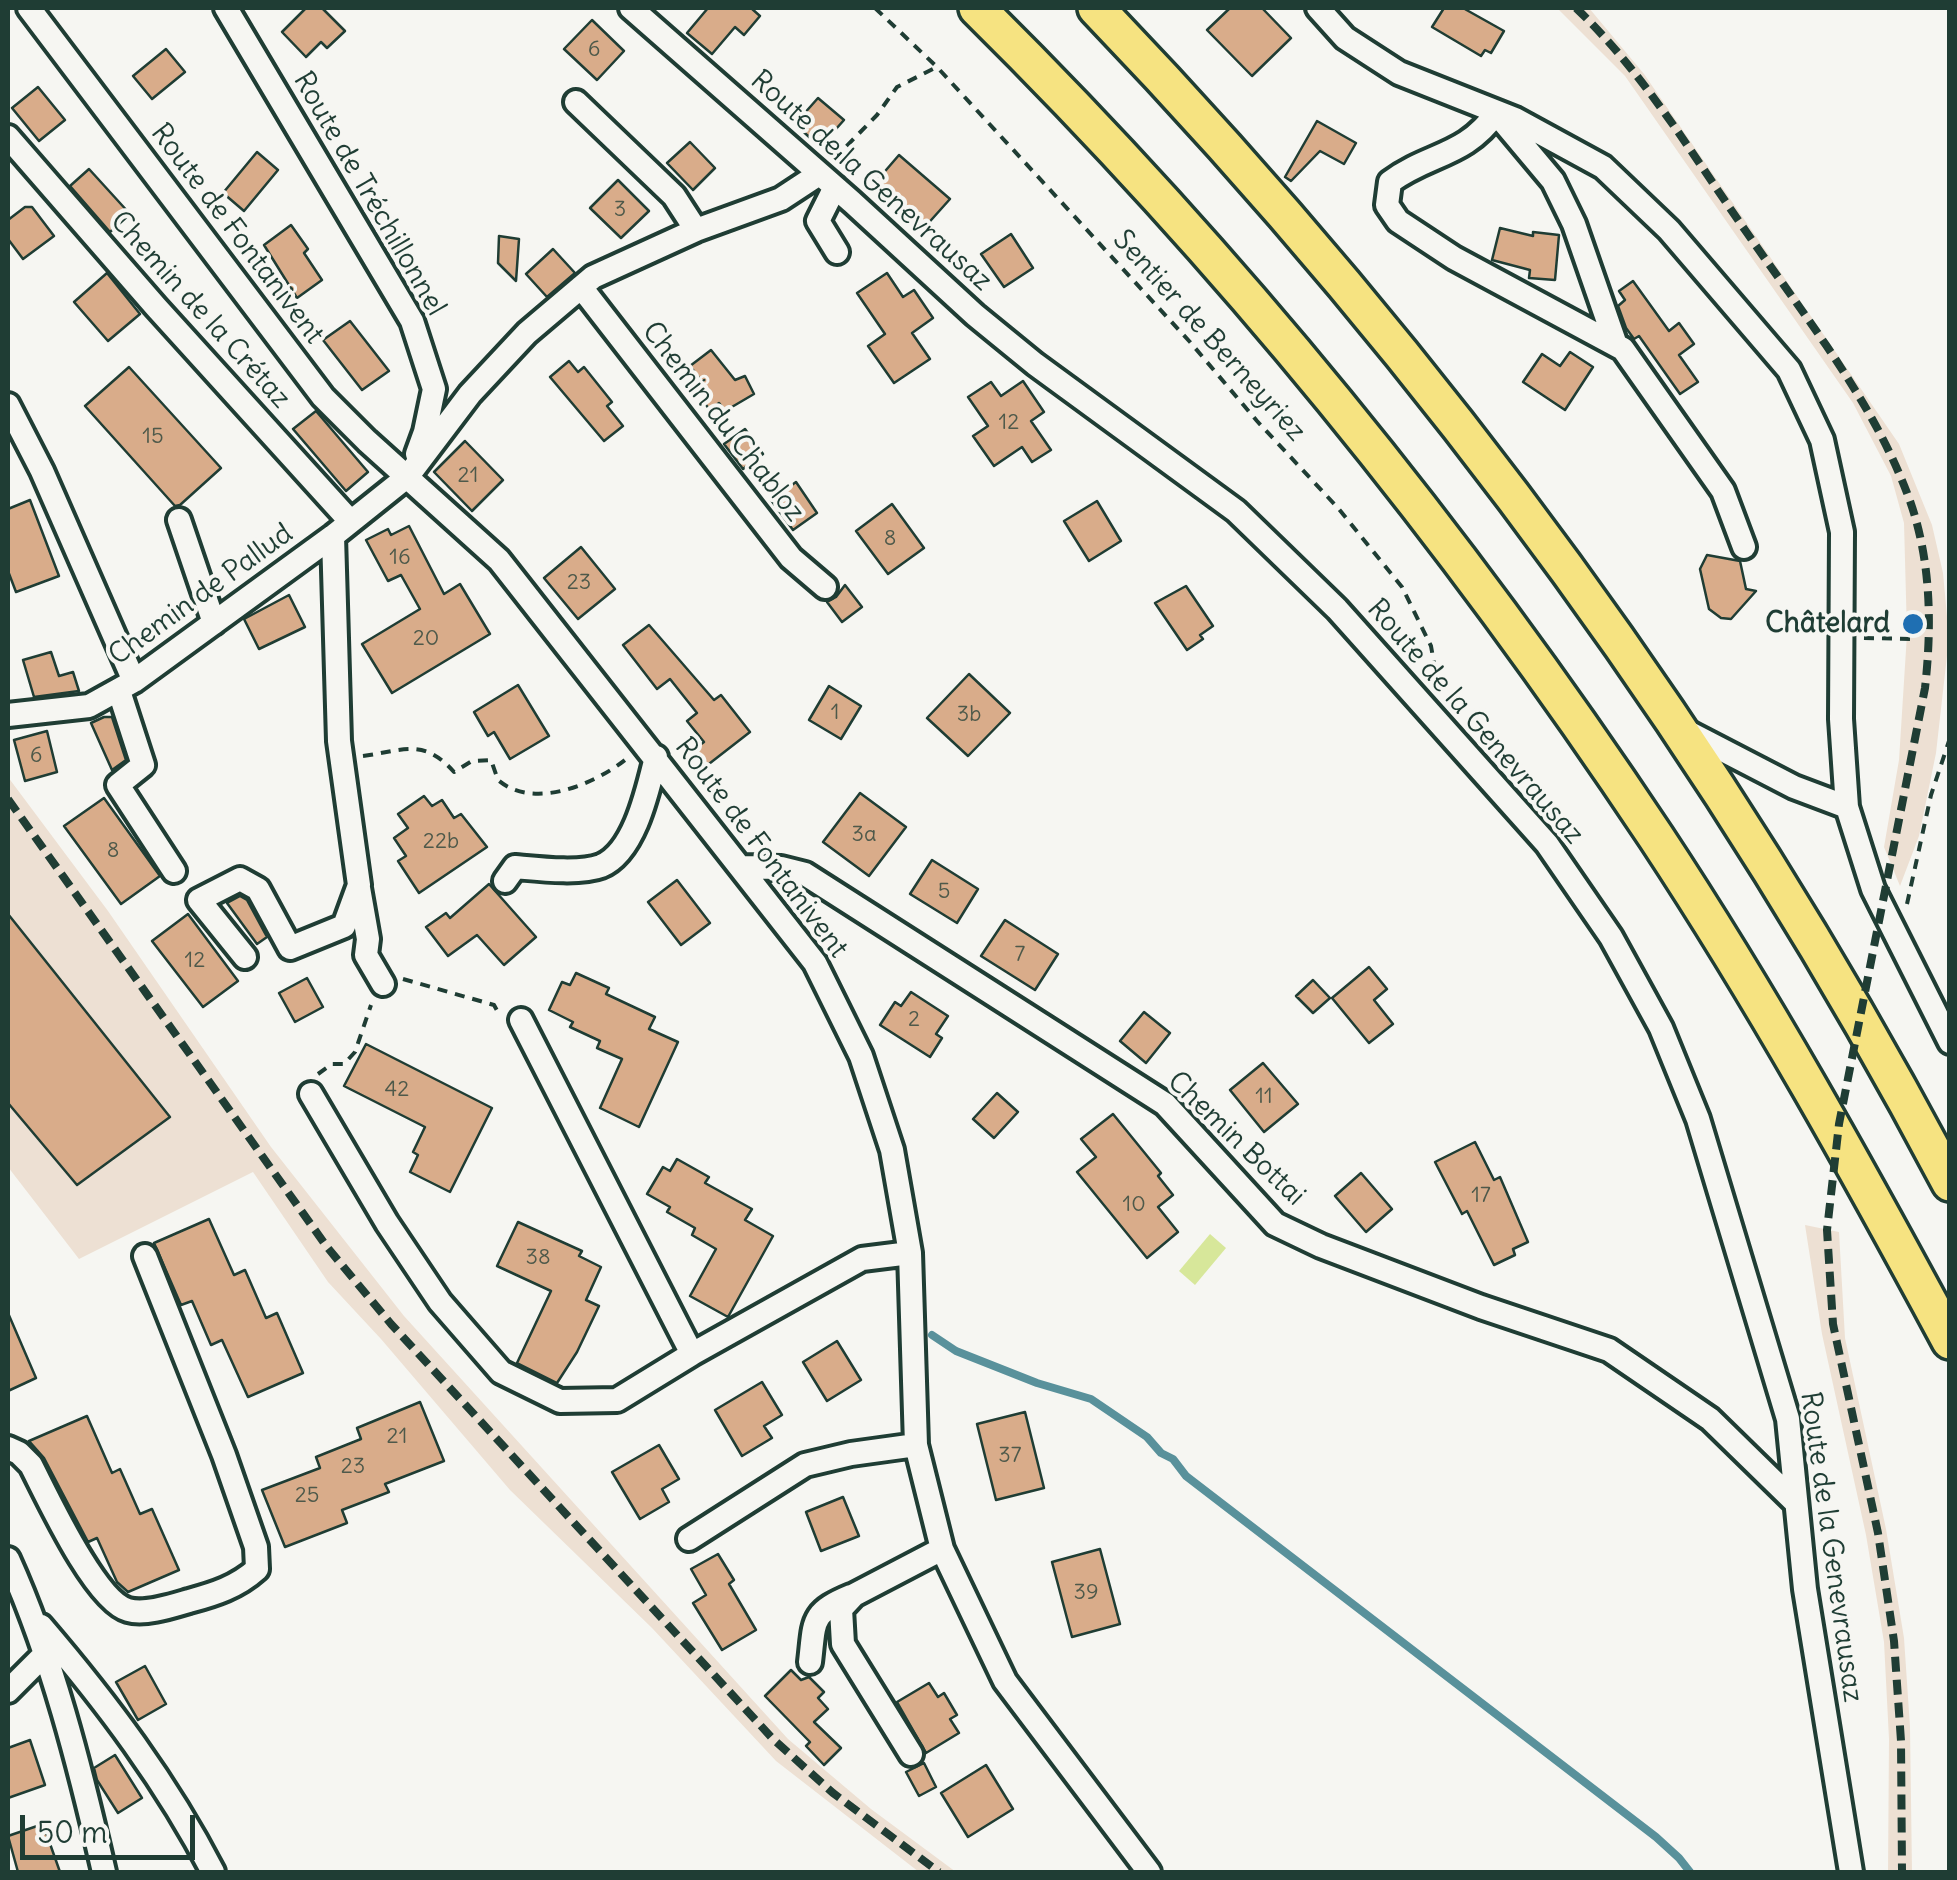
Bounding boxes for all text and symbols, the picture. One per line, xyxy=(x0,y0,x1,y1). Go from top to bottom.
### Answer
house number: 6 xyxy=(588,37,600,63)
street label: Route de la Genevrausaz xyxy=(743,64,999,298)
street label: Route de Tréchillonnel xyxy=(286,66,452,322)
street label: Route de Fontanivent xyxy=(143,117,331,351)
house number: 3 xyxy=(614,197,626,223)
street label: Chemin de la Crétaz xyxy=(103,205,297,415)
street label: Sentier de Berneyriez xyxy=(1106,224,1312,448)
street label: Chemin du Chabloz xyxy=(635,316,811,528)
house number: 12 xyxy=(999,410,1019,436)
house number: 15 xyxy=(142,424,164,450)
house number: 21 xyxy=(458,463,478,489)
street label: Chemin de Pallud xyxy=(103,517,299,673)
house number: 8 xyxy=(884,526,896,552)
house number: 16 xyxy=(389,545,411,571)
house number: 23 xyxy=(567,570,591,596)
street label: Route de la Genevrausaz xyxy=(1360,593,1590,851)
place label: Châtelard xyxy=(1765,607,1890,641)
marker: Châtelard xyxy=(1900,611,1926,637)
house number: 20 xyxy=(413,626,439,652)
house number: 1 xyxy=(831,700,839,726)
house number: 3b xyxy=(957,702,981,728)
street label: Route de Fontanivent xyxy=(667,731,855,965)
house number: 6 xyxy=(30,743,42,769)
house number: 3a xyxy=(851,822,877,848)
house number: 22b xyxy=(423,829,459,855)
house number: 8 xyxy=(107,838,119,864)
house number: 5 xyxy=(938,879,950,905)
house number: 7 xyxy=(1015,942,1025,968)
house number: 12 xyxy=(185,948,205,974)
house number: 2 xyxy=(908,1007,920,1033)
street label: Chemin Bottai xyxy=(1160,1065,1312,1213)
house number: 42 xyxy=(385,1077,409,1103)
house number: 11 xyxy=(1255,1084,1273,1110)
house number: 17 xyxy=(1471,1183,1491,1209)
house number: 10 xyxy=(1122,1192,1146,1218)
house number: 38 xyxy=(525,1245,551,1271)
street label: Route de la Genevrausaz xyxy=(1793,1390,1869,1704)
house number: 21 xyxy=(387,1424,407,1450)
house number: 37 xyxy=(998,1443,1022,1469)
house number: 23 xyxy=(341,1454,365,1480)
house number: 25 xyxy=(295,1483,319,1509)
house number: 39 xyxy=(1073,1580,1099,1606)
scale bar xyxy=(25,1795,200,1857)
text: 50 m xyxy=(37,1813,107,1851)

